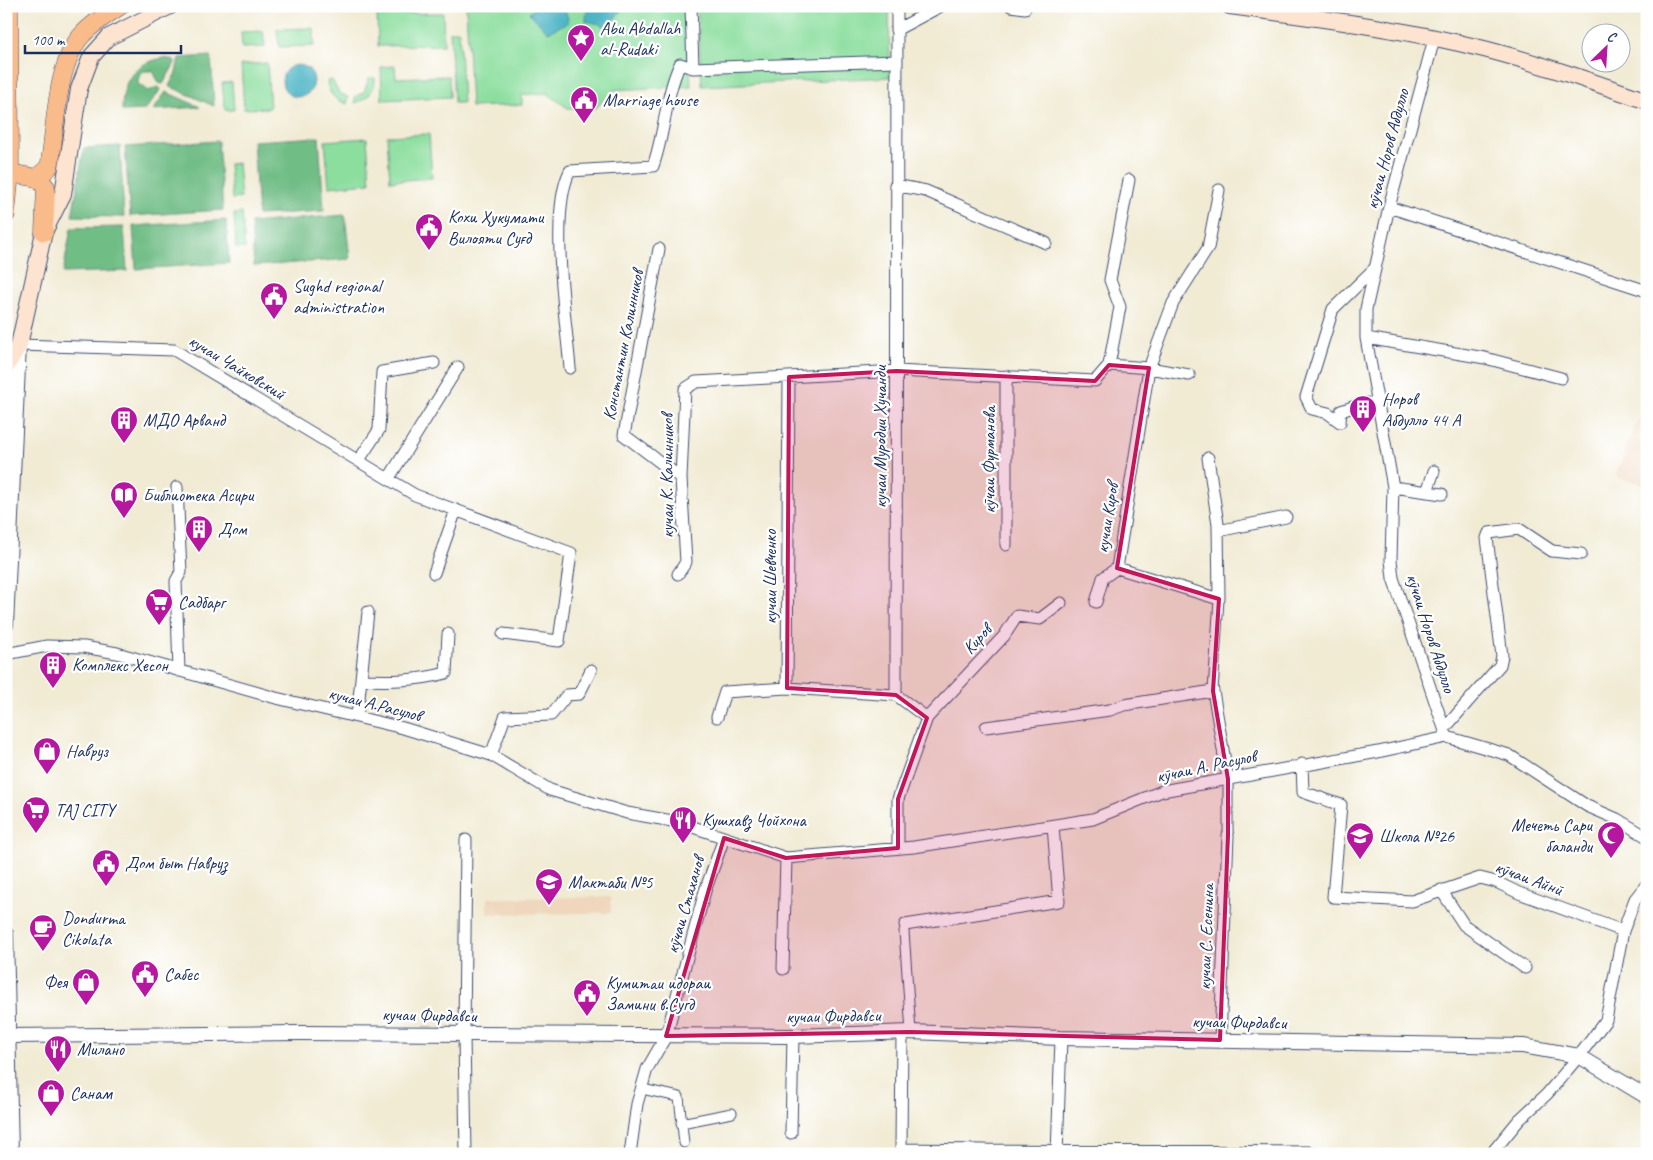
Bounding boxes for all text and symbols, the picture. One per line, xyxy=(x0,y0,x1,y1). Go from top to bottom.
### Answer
place label: Abu Abdallah al-Rudaki xyxy=(600,17,681,60)
scale bar xyxy=(25,22,181,54)
north arrow xyxy=(1580,22,1630,72)
place icon: Abu Abdallah al-Rudaki xyxy=(566,23,596,62)
text: С xyxy=(1605,28,1620,47)
text: 100 m xyxy=(32,31,66,50)
public building icon: Marriage house xyxy=(569,85,599,124)
street label: кӯчаи Норов Абдулло xyxy=(1360,85,1414,212)
place label: Marriage house xyxy=(603,89,699,111)
place label: Кохи Ҳукумати Вилояти Суғд xyxy=(448,206,545,249)
public building icon: Кохи Ҳукумати Вилояти Суғд xyxy=(414,212,444,251)
street label: Константин Калинников xyxy=(598,265,649,422)
place label: Sughd regional administration xyxy=(293,275,385,318)
public building icon: Sughd regional administration xyxy=(259,281,289,320)
street label: кучаи Чайковский xyxy=(185,329,291,405)
street label: кучаи Муродии Хучанди xyxy=(869,364,891,508)
place label: Норов Абдулло 44 А xyxy=(1382,388,1462,431)
building icon: Норов Абдулло 44 А xyxy=(1348,394,1378,433)
building icon: МДО Арванд xyxy=(109,405,139,444)
street label: кӯчаи Фурманова xyxy=(978,405,1000,514)
place label: МДО Арванд xyxy=(143,409,227,431)
street label: кучаи К. Калинников xyxy=(656,411,678,538)
street label: кучаи Киров xyxy=(1091,477,1124,555)
library icon: Библиотека Асири xyxy=(109,480,139,519)
place label: Библиотека Асири xyxy=(143,484,255,506)
building icon: Дом xyxy=(184,514,214,553)
place label: Дом xyxy=(218,518,248,540)
street label: кучаи Шевченко xyxy=(759,528,781,624)
street label: кӯчаи Норов Абдулло xyxy=(1401,571,1461,697)
supermarket icon: Садбарг xyxy=(144,587,174,626)
place label: Садбарг xyxy=(178,591,228,613)
street label: Киров xyxy=(958,617,998,659)
building icon: Комплекс Хесон xyxy=(38,650,68,689)
place label: Комплекс Хесон xyxy=(72,654,170,676)
street label: кучаи А.Расулов xyxy=(326,682,427,727)
shop icon: Навруз xyxy=(32,736,62,775)
place label: Навруз xyxy=(66,740,109,762)
street label: кӯчаи А. Расулов xyxy=(1154,744,1261,787)
supermarket icon: TAJ CITY xyxy=(21,795,51,834)
place label: TAJ CITY xyxy=(55,799,118,821)
restaurant icon: Кушхавз Чойхона xyxy=(668,805,698,844)
place label: Кушхавз Чойхона xyxy=(702,809,808,832)
place label: Мечеть Сари баланди xyxy=(1511,814,1594,857)
mosque icon: Мечеть Сари баланди xyxy=(1596,820,1626,859)
school or university icon: Школа №26 xyxy=(1345,821,1375,860)
place label: Школа №26 xyxy=(1379,825,1455,847)
public building icon: Дом быт Навруз xyxy=(91,848,121,887)
street label: кӯчаи Стаханов xyxy=(661,851,710,956)
place label: Дом быт Навруз xyxy=(125,852,229,875)
street label: кӯчаи Айнӣ xyxy=(1492,856,1567,901)
school or university icon: Мактаби №5 xyxy=(534,867,564,906)
place label: Мактаби №5 xyxy=(568,871,654,893)
street label: кучаи С. Есенина xyxy=(1193,882,1219,990)
place label: Dondurma Cikolata xyxy=(62,907,126,950)
cafe icon: Dondurma Cikolata xyxy=(28,913,58,952)
public building icon: Сабес xyxy=(130,959,160,998)
place label: Сабес xyxy=(164,963,199,985)
shop icon: Фея xyxy=(71,967,101,1006)
place label: Фея xyxy=(44,971,68,993)
place label: Кумитаи идораи Замини в.Сугд xyxy=(606,972,711,1015)
public building icon: Кумитаи идораи Замини в.Сугд xyxy=(572,978,602,1017)
street label: кучаи Фирдавси xyxy=(382,1003,478,1027)
street label: кучаи Фирдавси xyxy=(786,1004,882,1028)
street label: кучаи Фирдавси xyxy=(1192,1010,1288,1034)
restaurant icon: Милано xyxy=(43,1034,73,1073)
place label: Милано xyxy=(77,1038,126,1060)
shop icon: Санам xyxy=(36,1078,66,1117)
place label: Санам xyxy=(70,1082,113,1104)

